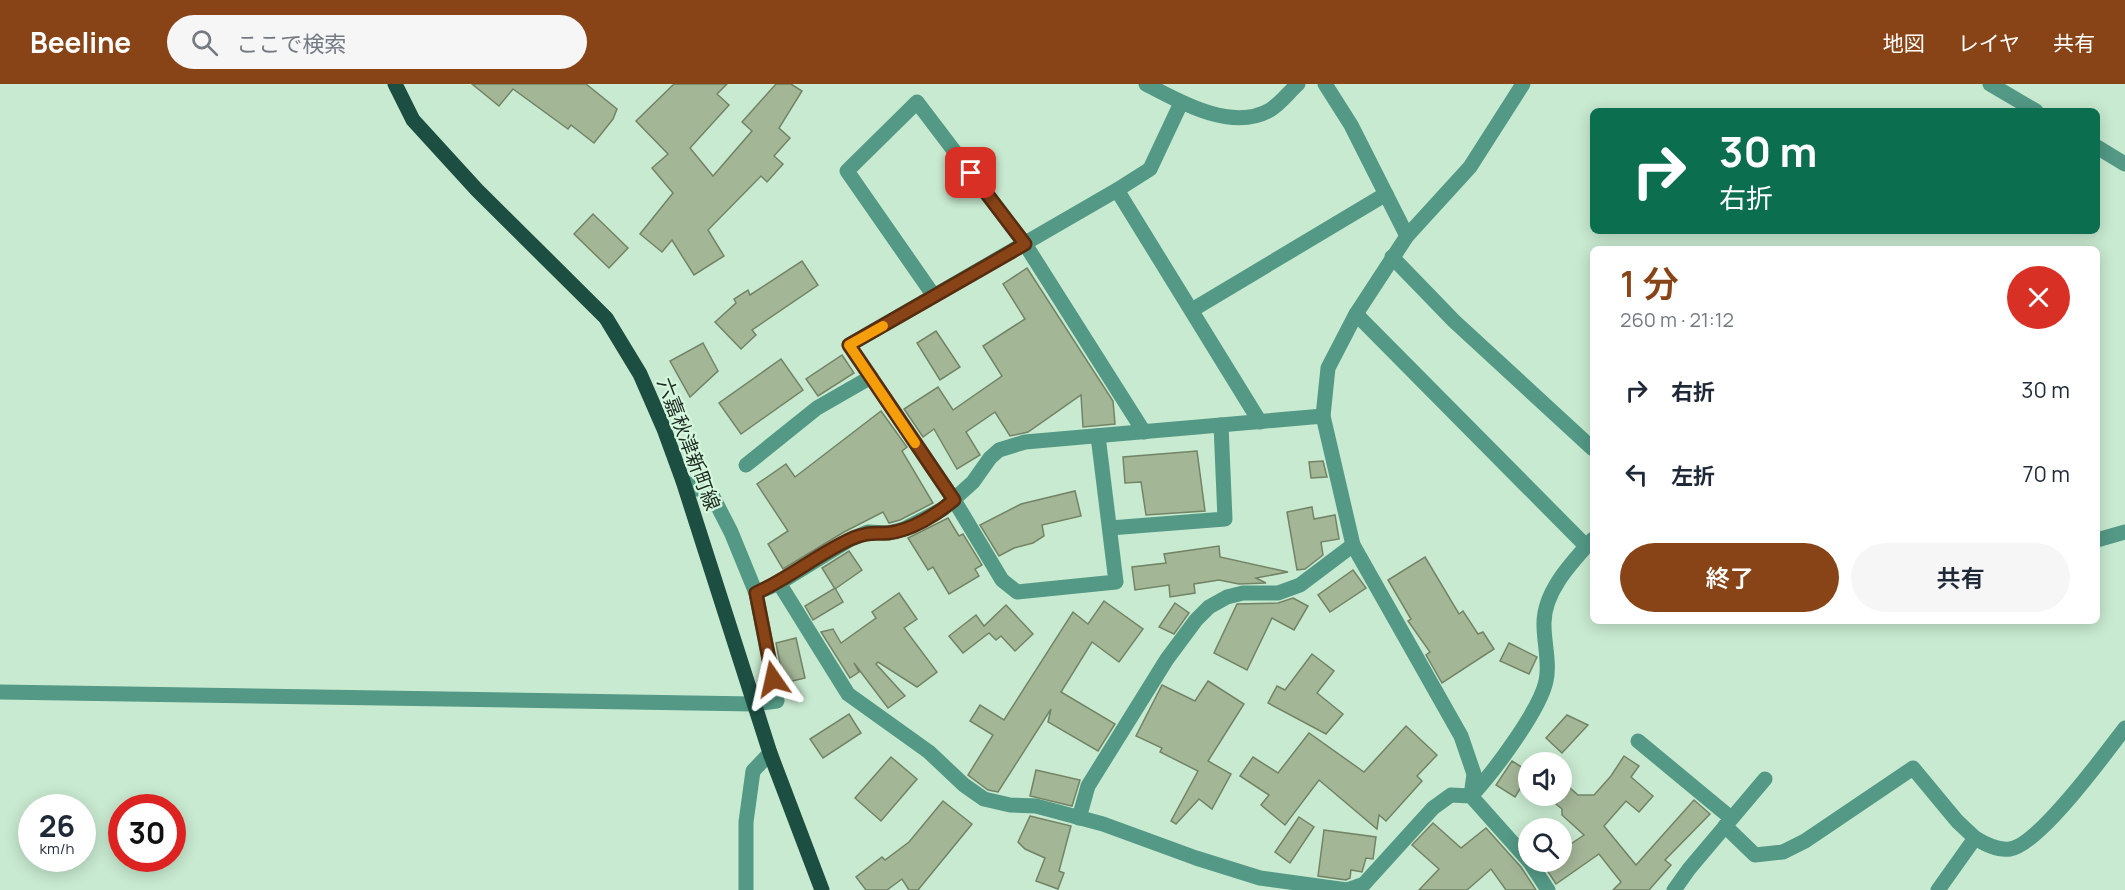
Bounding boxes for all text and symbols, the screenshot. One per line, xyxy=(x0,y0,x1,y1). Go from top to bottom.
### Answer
search box xyxy=(167,15,587,69)
text: Beeline xyxy=(30,23,131,61)
icon: search xyxy=(188,26,221,59)
text: ここで検索 xyxy=(236,29,346,59)
text: 地図 xyxy=(1883,29,1925,57)
text: レイヤ xyxy=(1958,29,2020,57)
text: 共有 xyxy=(2053,29,2095,57)
text: 30 m xyxy=(1719,122,1817,180)
icon: right xyxy=(1620,132,1698,210)
pin xyxy=(945,147,996,198)
icon: arrive xyxy=(954,156,987,189)
text: 右折 xyxy=(1719,179,1773,216)
text: 1 分 xyxy=(1620,259,1678,308)
button: close xyxy=(2007,266,2070,329)
text: 260 m · 21:12 xyxy=(1620,306,1734,333)
street label: 六嘉秋津新町線 xyxy=(651,374,727,514)
icon: right xyxy=(1620,374,1653,407)
text: 30 m xyxy=(2021,375,2070,405)
text: 右折 xyxy=(1671,377,1715,407)
icon: left xyxy=(1620,458,1653,491)
text: 70 m xyxy=(2022,459,2070,489)
text: 左折 xyxy=(1671,461,1715,491)
button: 終了 xyxy=(1620,543,1839,612)
button: 共有 xyxy=(1851,543,2070,612)
position arrow xyxy=(741,647,805,711)
map controls xyxy=(1518,752,1572,872)
button: sound xyxy=(1518,752,1572,806)
speed limit sign: 30 xyxy=(108,794,186,872)
text: 26 xyxy=(39,805,75,846)
button: search xyxy=(1518,818,1572,872)
text: km/h xyxy=(40,838,74,859)

